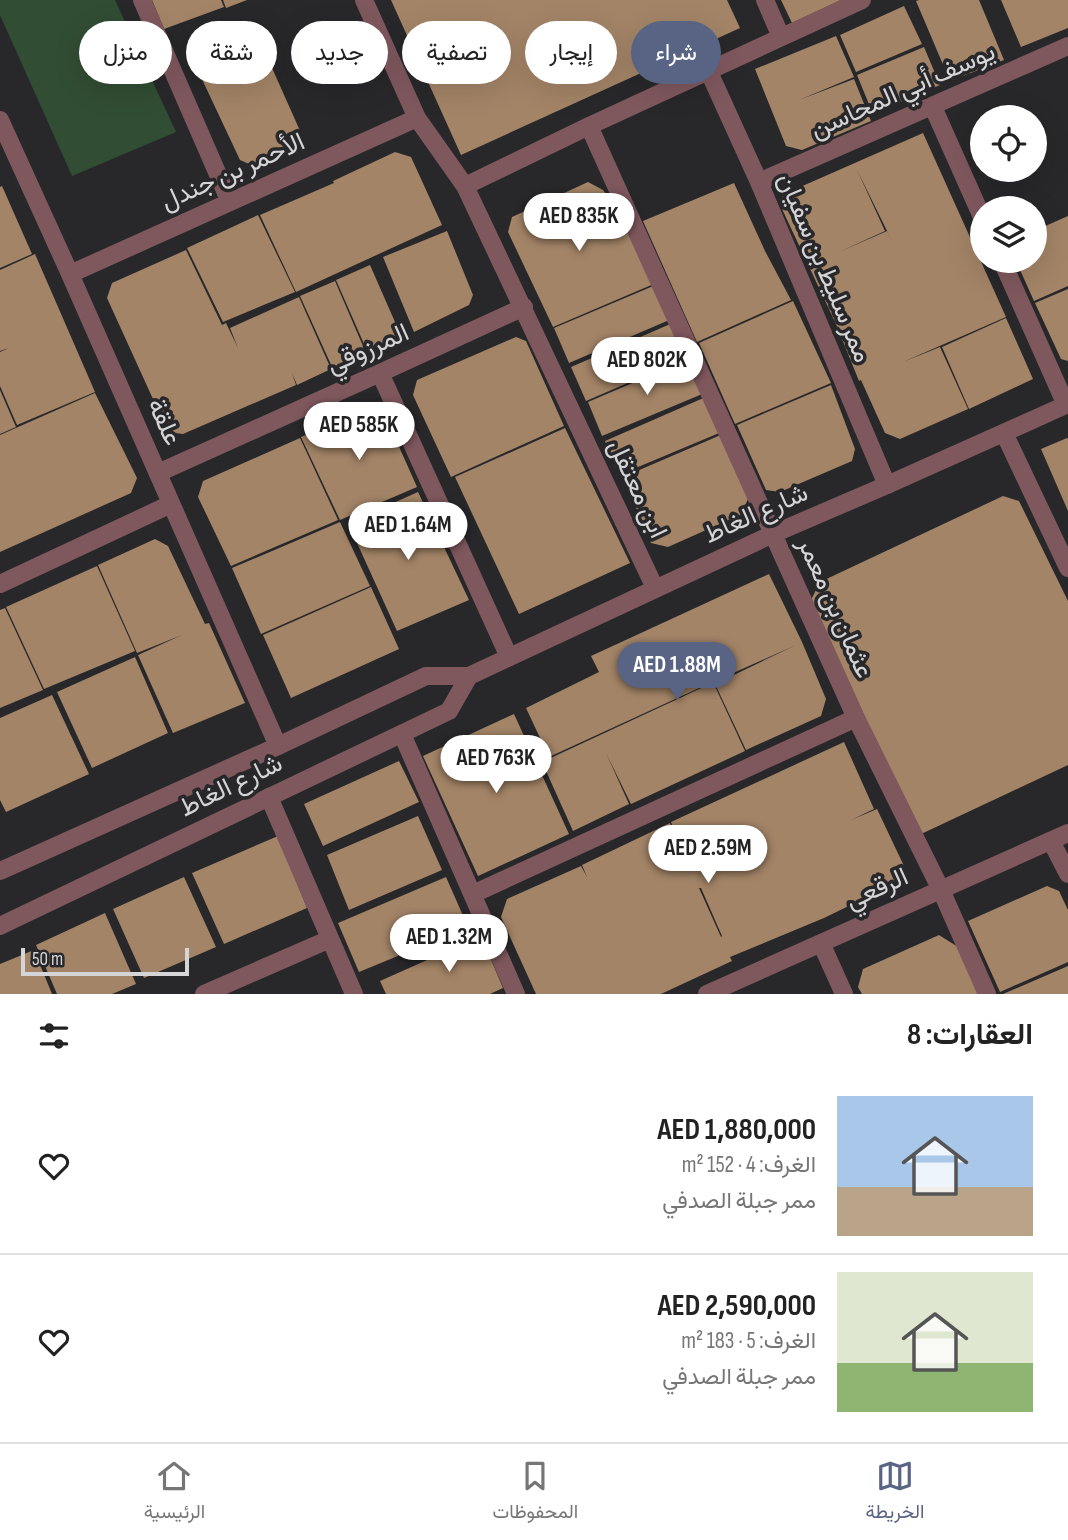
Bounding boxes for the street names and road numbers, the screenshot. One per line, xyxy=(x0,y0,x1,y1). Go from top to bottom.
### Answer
street label: يوسف أبي المحاسن xyxy=(805,35,1002,149)
street label: الأحمر بن جندل xyxy=(156,126,310,218)
street label: ممر سليط بن سفيان xyxy=(770,169,878,367)
street label: المرزوقي xyxy=(322,317,416,384)
street label: علقة xyxy=(140,394,188,450)
street label: ابن معتقل xyxy=(601,435,673,543)
street label: شارع الغاط xyxy=(699,477,813,552)
street label: عثمان بن معمر xyxy=(790,532,880,683)
street label: شارع الغاط xyxy=(174,748,288,825)
street label: الرقعي xyxy=(841,862,915,920)

